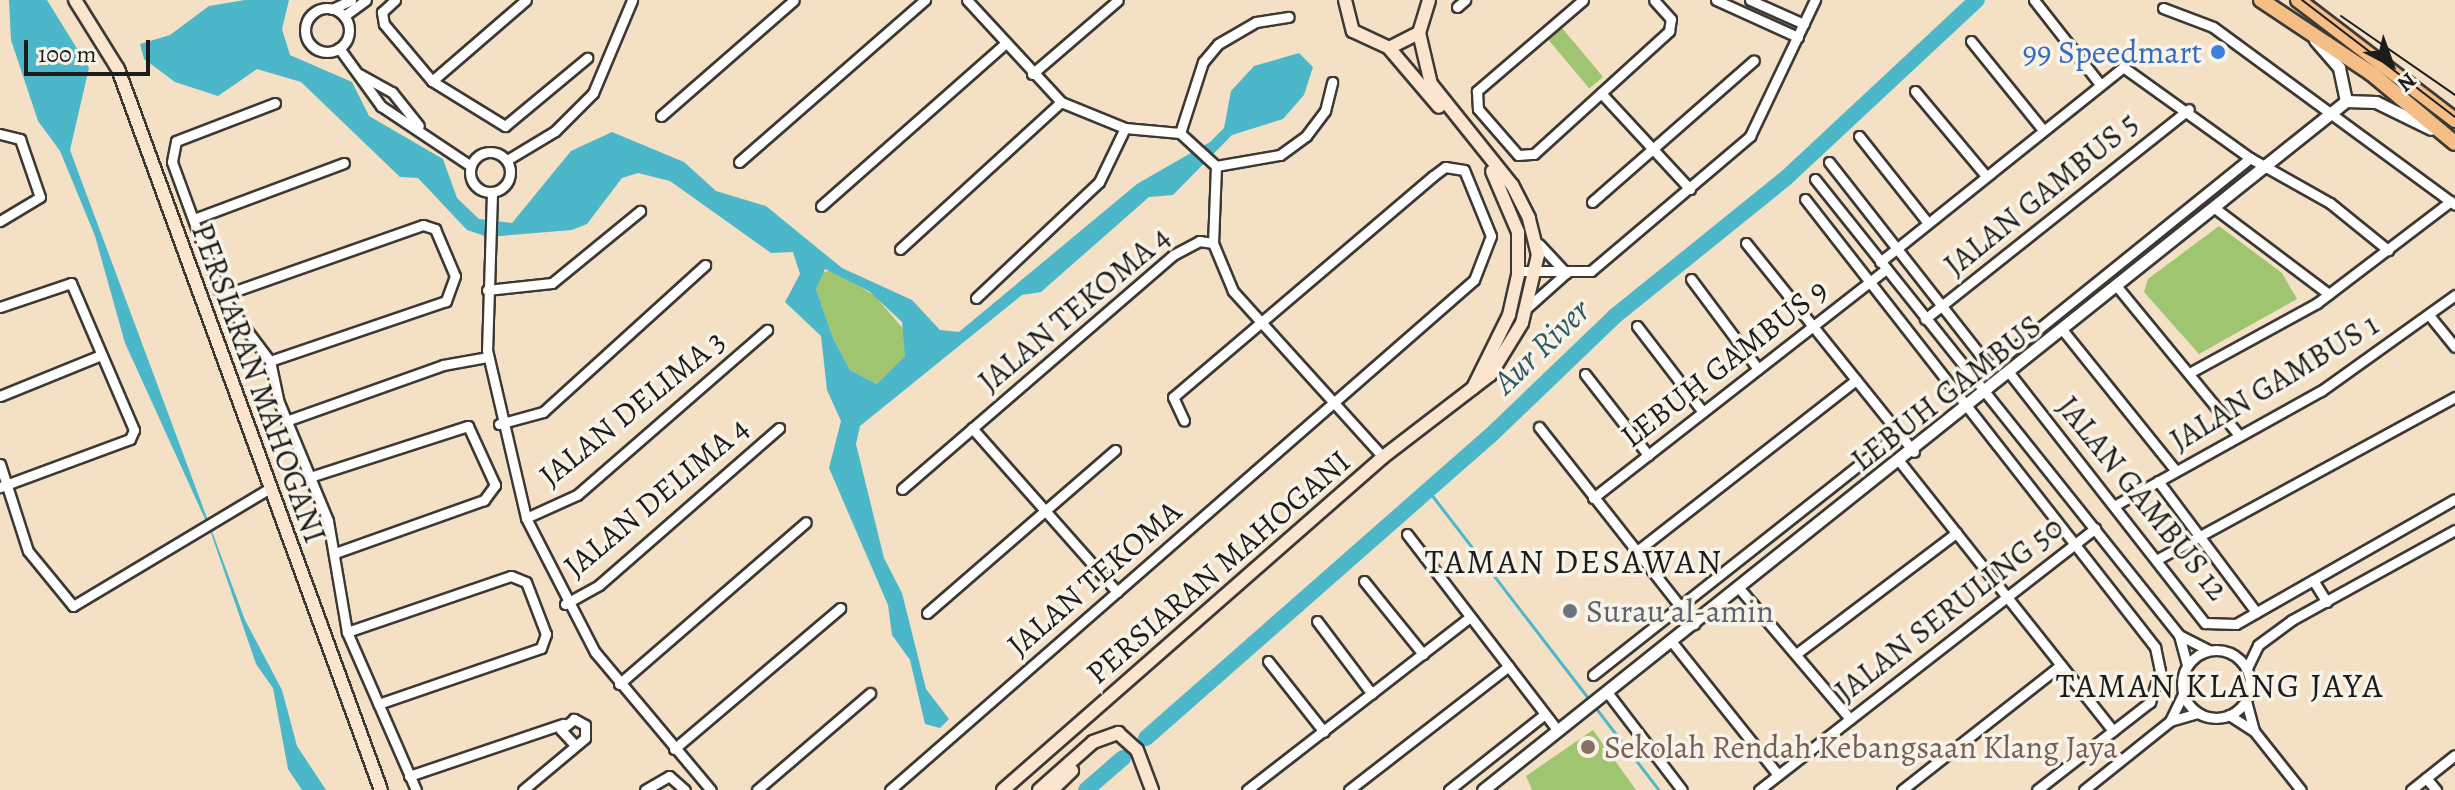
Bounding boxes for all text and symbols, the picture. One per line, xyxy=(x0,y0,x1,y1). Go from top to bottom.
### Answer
scale bar xyxy=(28,24,154,74)
north arrow xyxy=(2351,24,2431,104)
place label: 99 Speedmart xyxy=(2022,33,2202,71)
text: 100 m xyxy=(38,38,97,70)
marker: 99 Speedmart xyxy=(2209,43,2227,61)
text: N xyxy=(2391,66,2423,99)
street label: JALAN GAMBUS 5 xyxy=(1936,104,2146,284)
street label: PERSIARAN MAHOGANI xyxy=(183,218,335,548)
street label: JALAN TEKOMA 4 xyxy=(970,218,1178,400)
street label: LEBUH GAMBUS 9 xyxy=(1613,270,1835,456)
water label: Aur River xyxy=(1484,290,1598,402)
street label: JALAN GAMBUS 1 xyxy=(2163,305,2385,459)
street label: LEBUH GAMBUS xyxy=(1843,307,2049,479)
street label: JALAN DELIMA 3 xyxy=(531,321,733,495)
street label: JALAN GAMBUS 12 xyxy=(2049,388,2237,608)
street label: JALAN DELIMA 4 xyxy=(556,409,756,585)
street label: PERSIARAN MAHOGANI xyxy=(1078,442,1358,692)
street label: JALAN TEKOMA xyxy=(999,492,1189,664)
street label: JALAN SERULING 50 xyxy=(1827,508,2071,710)
district label: TAMAN DESAWAN xyxy=(1425,542,1723,582)
place label: Surau al-amin xyxy=(1586,592,1774,630)
marker: Surau al-amin xyxy=(1561,602,1579,620)
district label: TAMAN KLANG JAYA xyxy=(2056,666,2384,706)
place label: Sekolah Rendah Kebangsaan Klang Jaya xyxy=(1604,728,2118,766)
marker: Sekolah Rendah Kebangsaan Klang Jaya xyxy=(1579,738,1597,756)

